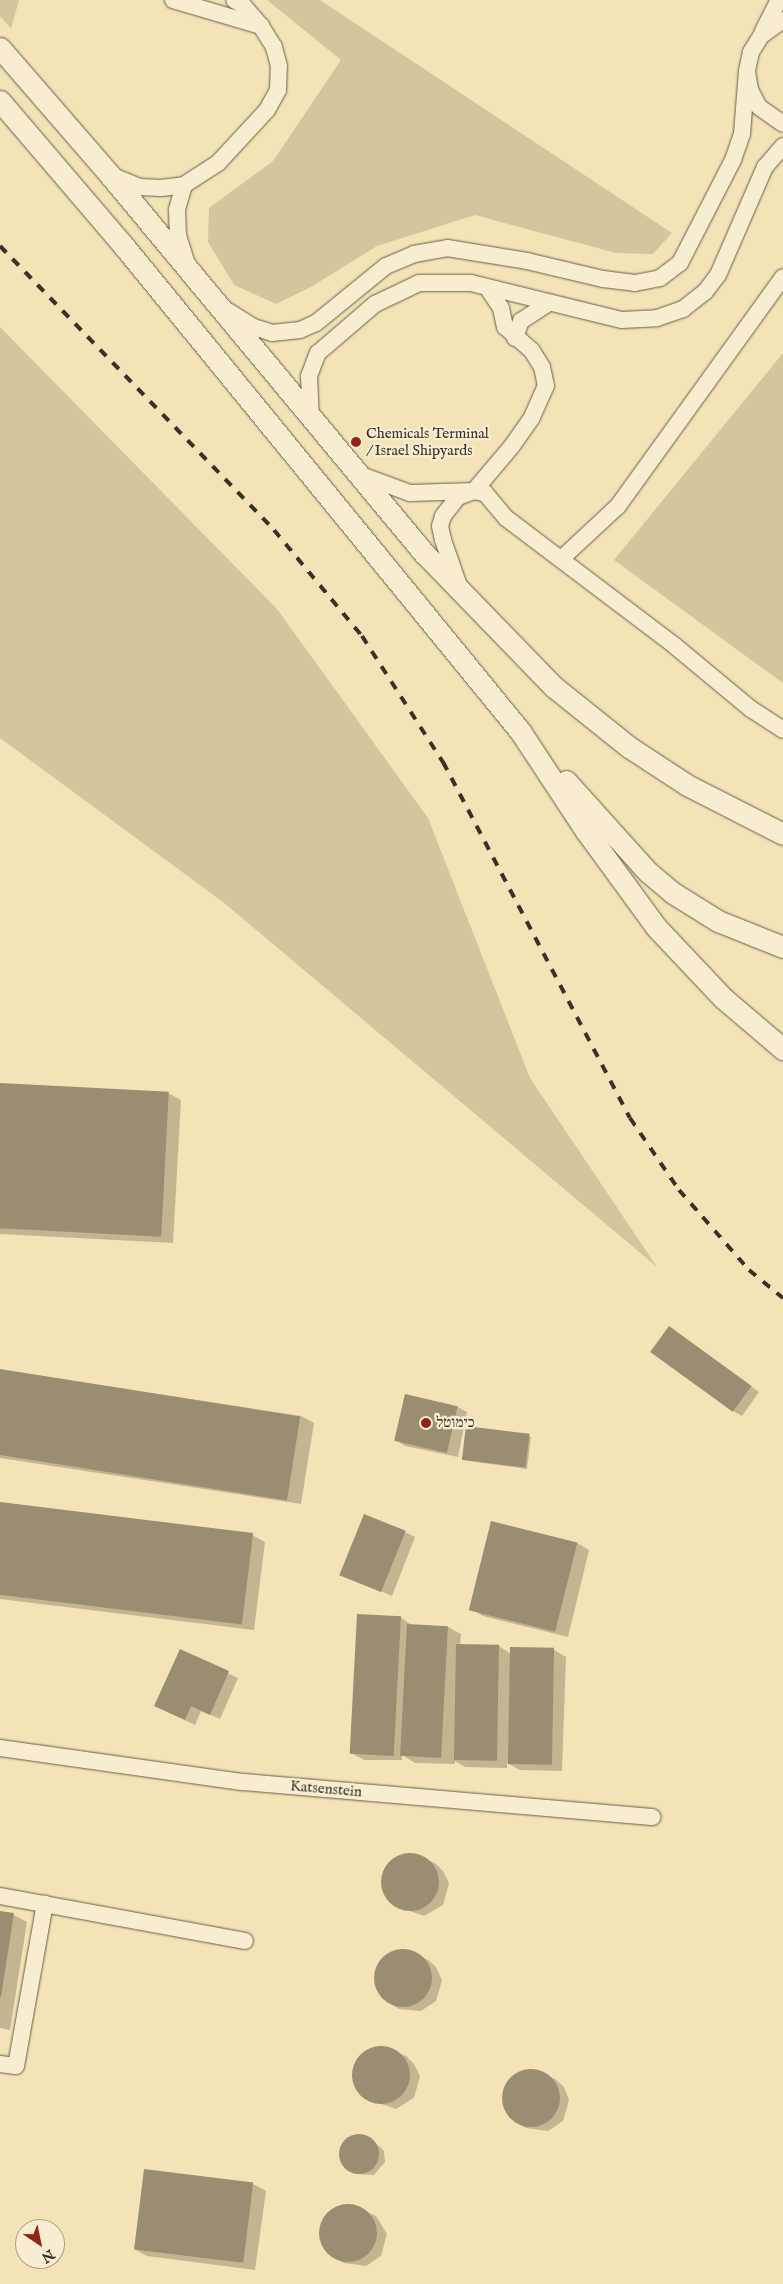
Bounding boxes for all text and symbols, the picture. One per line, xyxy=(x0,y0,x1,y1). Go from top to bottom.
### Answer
place label: Chemicals Terminal / Israel Shipyards xyxy=(366,424,489,459)
marker: Chemicals Terminal / Israel Shipyards xyxy=(350,436,362,448)
place label: כימוטל xyxy=(436,1414,475,1432)
marker: כימוטל xyxy=(420,1417,432,1429)
street label: Katsenstein xyxy=(289,1777,363,1801)
north arrow xyxy=(15,2219,65,2269)
text: N xyxy=(38,2245,58,2266)

